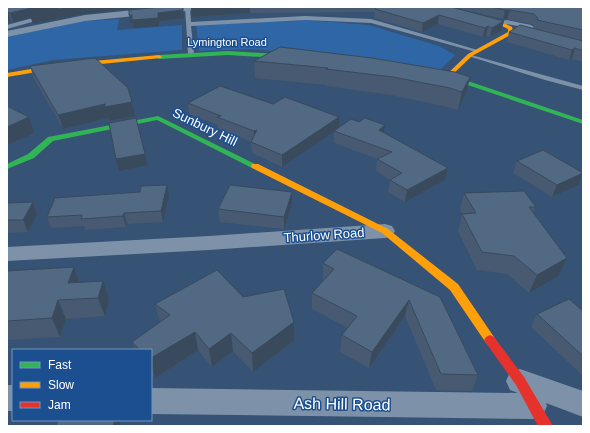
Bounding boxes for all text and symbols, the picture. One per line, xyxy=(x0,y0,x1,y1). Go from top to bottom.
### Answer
street label: Lymington Road xyxy=(187,36,267,48)
street label: Sunbury Hill xyxy=(170,105,240,149)
street label: Thurlow Road xyxy=(283,225,365,245)
legend xyxy=(12,349,152,421)
text: Fast xyxy=(48,358,72,372)
text: Slow xyxy=(48,378,74,392)
street label: Ash Hill Road xyxy=(293,395,391,413)
text: Jam xyxy=(48,398,71,412)

